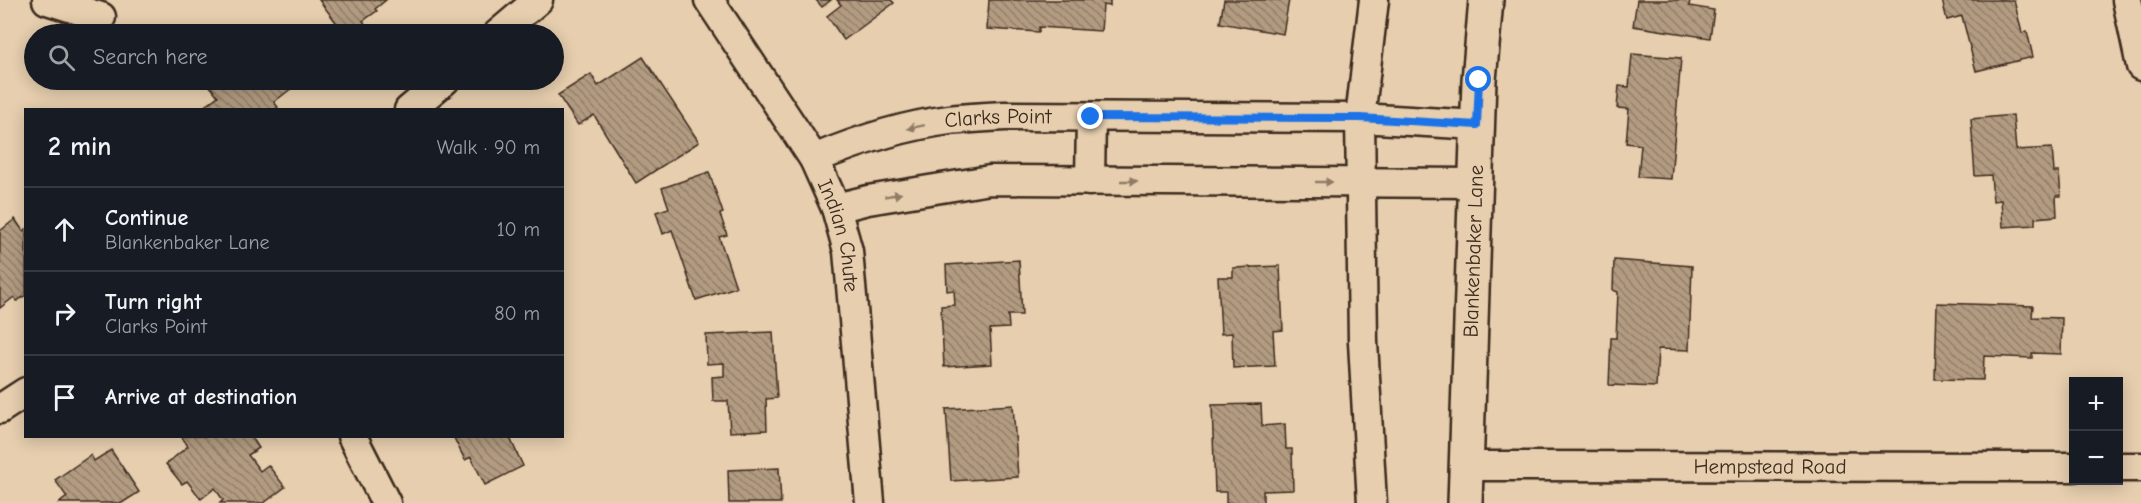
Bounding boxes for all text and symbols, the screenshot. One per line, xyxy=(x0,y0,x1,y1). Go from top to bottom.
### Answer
search box xyxy=(24,24,564,90)
icon: search xyxy=(45,41,78,74)
text: Search here xyxy=(93,44,208,70)
route start xyxy=(1465,66,1491,92)
route end xyxy=(1077,103,1103,129)
street label: Clarks Point xyxy=(943,104,1053,132)
one-way arrow xyxy=(906,123,925,132)
text: 2 min xyxy=(48,132,111,162)
text: Walk · 90 m xyxy=(437,136,540,159)
street label: Blankenbaker Lane xyxy=(1458,164,1488,338)
street label: Indian Chute xyxy=(813,175,864,293)
one-way arrow xyxy=(1119,176,1138,186)
one-way arrow xyxy=(1314,177,1333,187)
one-way arrow xyxy=(883,191,902,200)
text: Continue xyxy=(105,205,188,231)
icon: ahead xyxy=(48,213,81,246)
text: 10 m xyxy=(497,218,540,241)
text: Blankenbaker Lane xyxy=(105,231,269,254)
text: Turn right xyxy=(105,289,202,315)
icon: right xyxy=(48,297,81,330)
text: 80 m xyxy=(494,302,540,325)
text: Clarks Point xyxy=(105,315,207,338)
map controls xyxy=(2069,377,2123,485)
button: + xyxy=(2069,377,2123,431)
icon: arrive xyxy=(48,381,81,414)
text: Arrive at destination xyxy=(105,384,297,410)
button: − xyxy=(2069,431,2123,485)
street label: Hempstead Road xyxy=(1693,454,1847,479)

